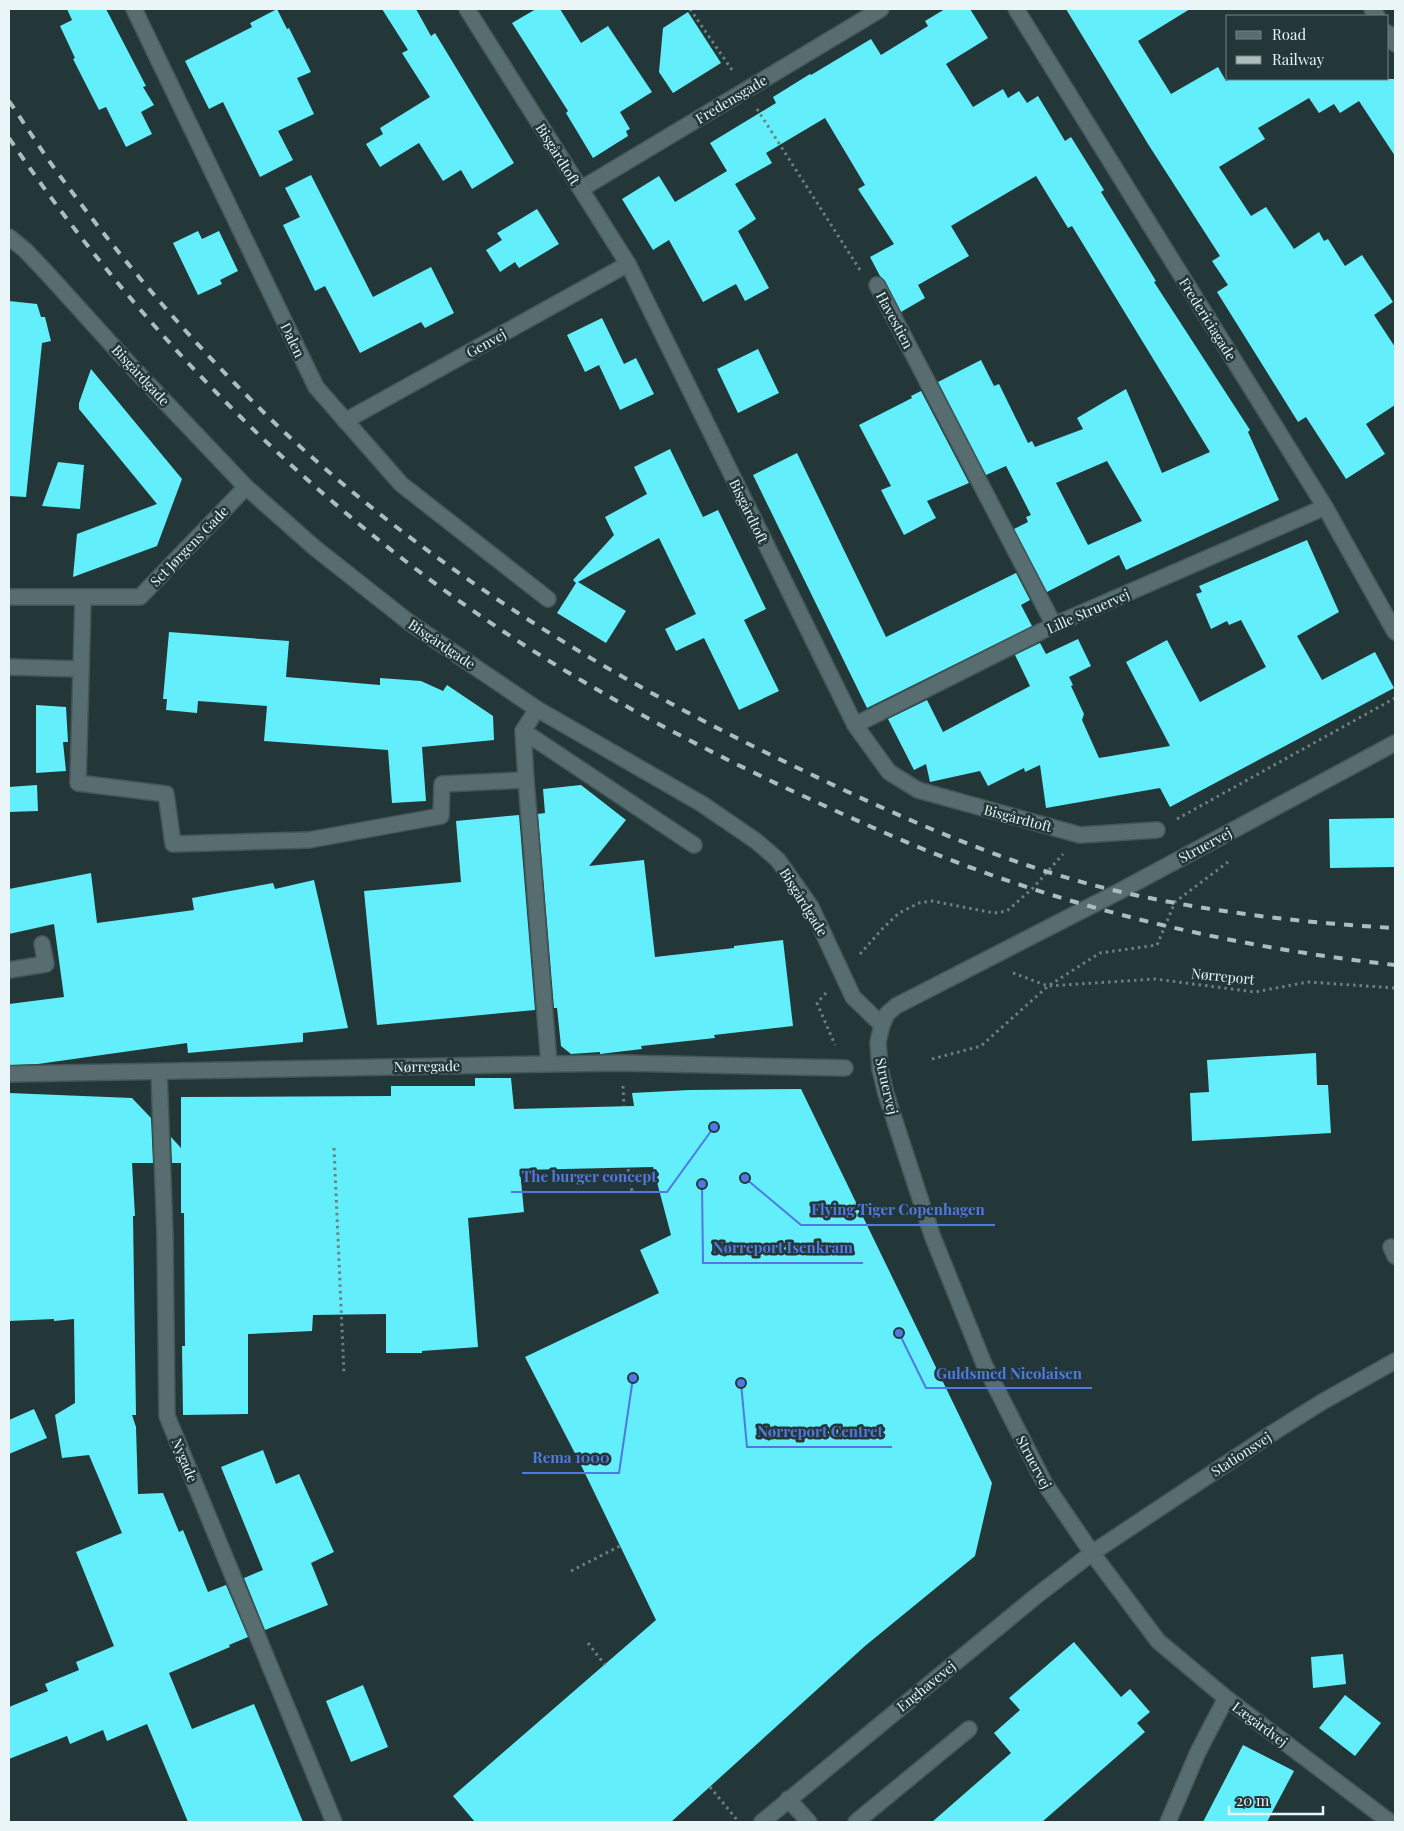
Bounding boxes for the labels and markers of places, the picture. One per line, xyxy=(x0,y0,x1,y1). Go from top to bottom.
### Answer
callout: The burger concept xyxy=(511,1162,667,1192)
callout: Flying Tiger Copenhagen xyxy=(801,1195,995,1225)
callout: Nørreport Isenkram xyxy=(703,1233,863,1263)
callout: Guldsmed Nicolaisen xyxy=(926,1358,1092,1388)
callout: Nørreport Centret xyxy=(747,1417,892,1447)
callout: Rema 1000 xyxy=(522,1443,619,1473)

